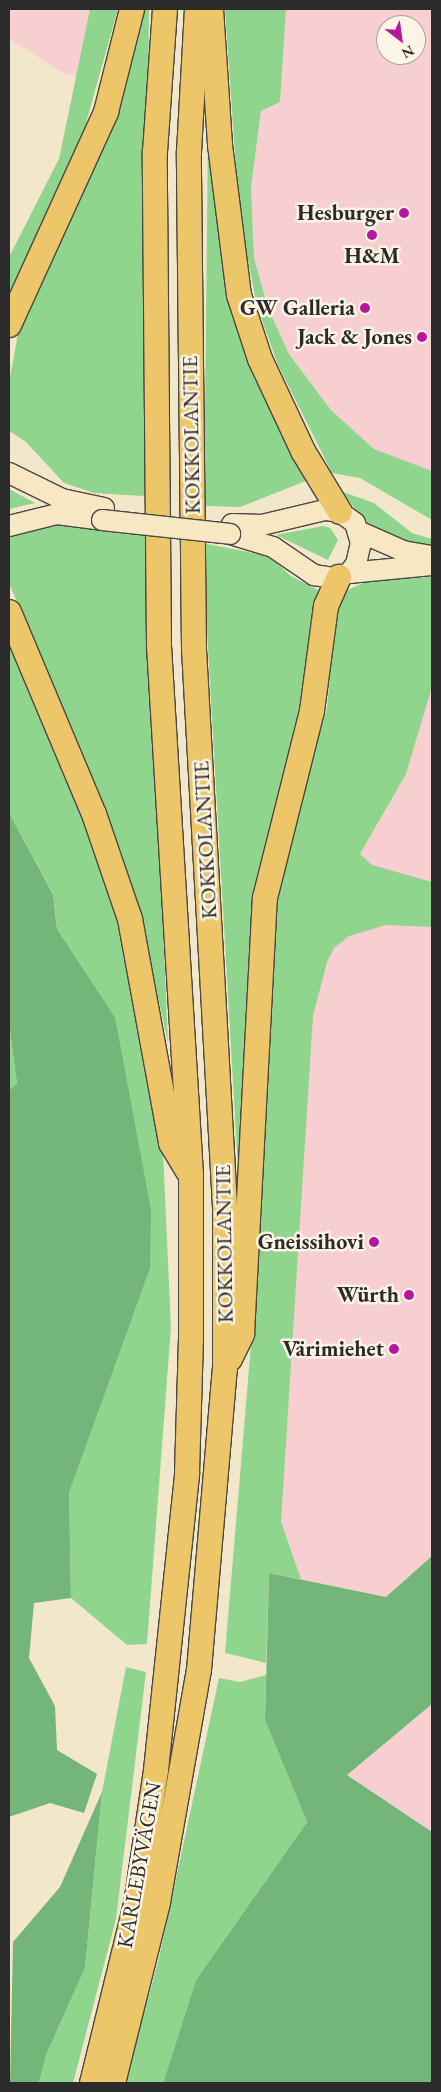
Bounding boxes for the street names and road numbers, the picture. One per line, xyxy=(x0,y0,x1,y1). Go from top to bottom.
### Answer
street label: KOKKOLANTIE xyxy=(176,355,206,515)
street label: KOKKOLANTIE xyxy=(188,760,222,920)
street label: KOKKOLANTIE xyxy=(209,1164,239,1324)
street label: KARLEBYVÄGEN xyxy=(111,1780,167,1950)

